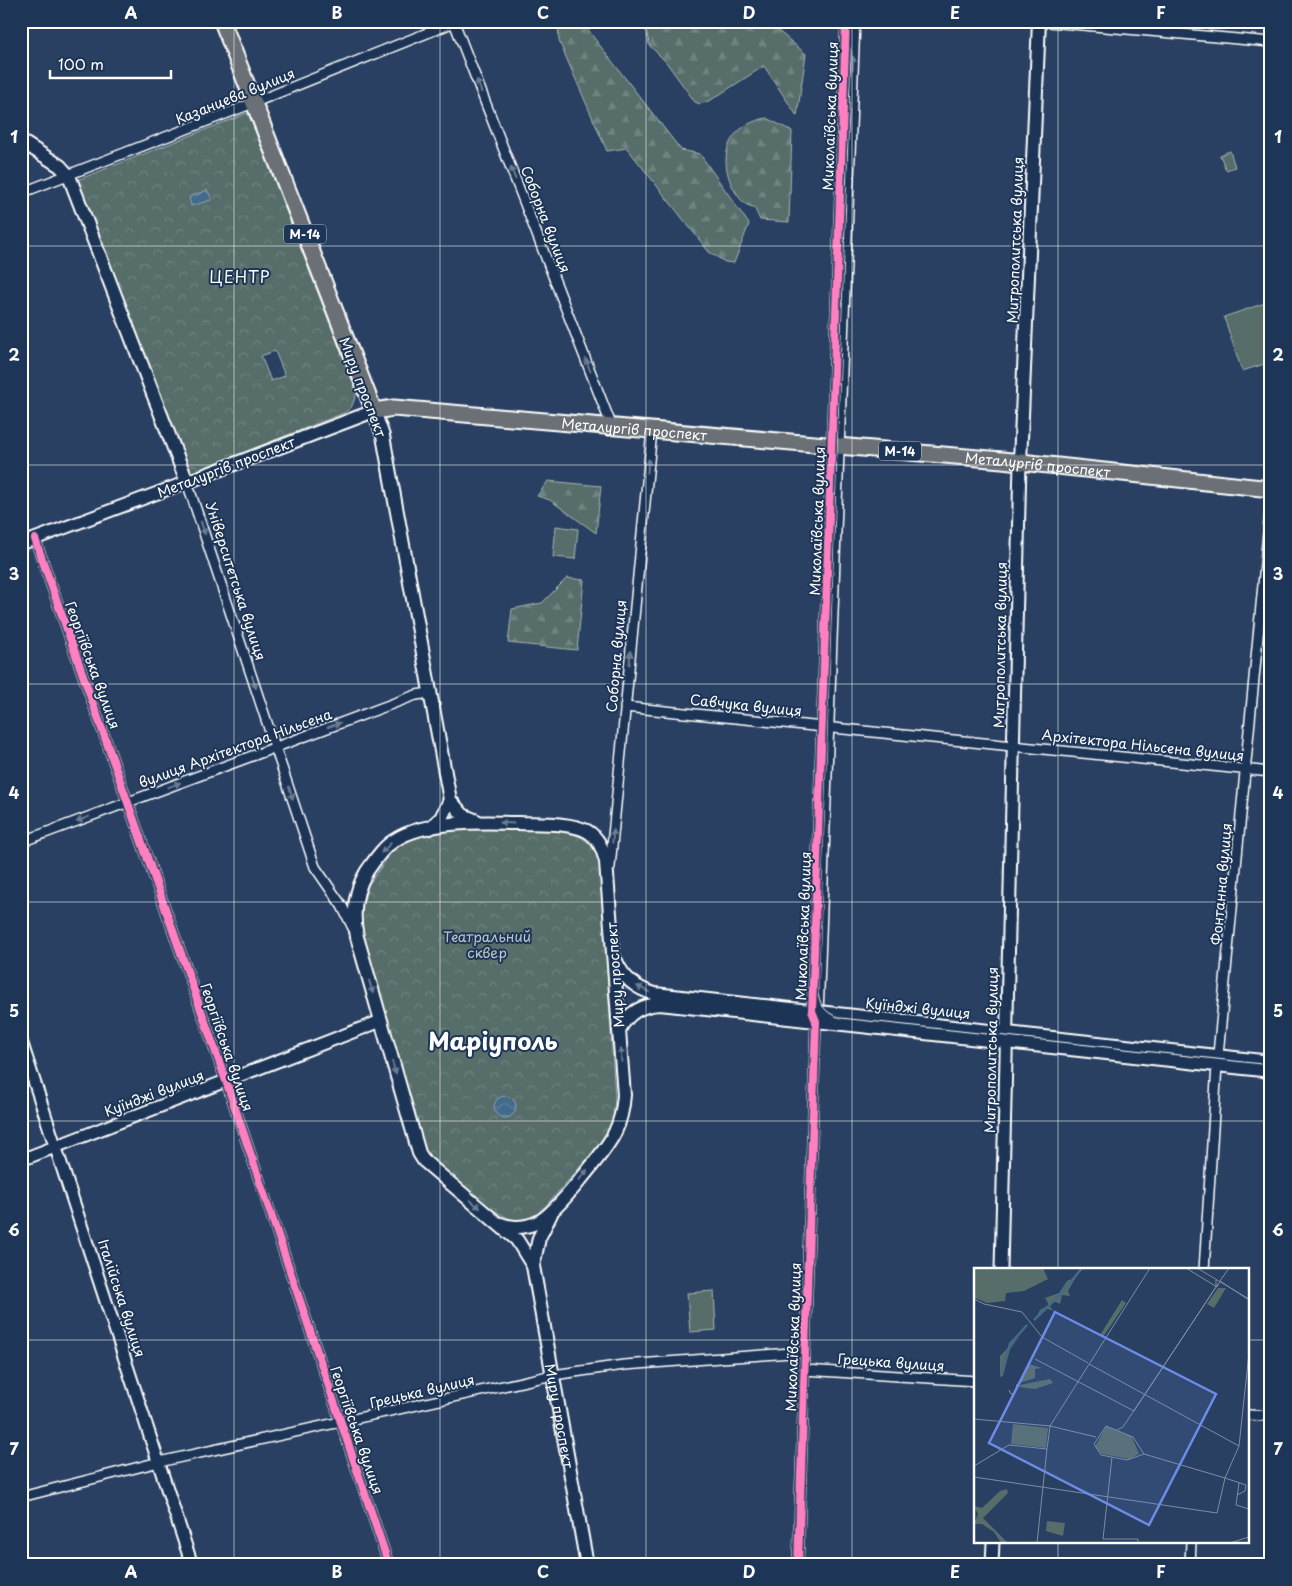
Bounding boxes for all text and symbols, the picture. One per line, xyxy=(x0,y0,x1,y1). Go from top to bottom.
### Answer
text: A xyxy=(125,0,138,24)
text: B xyxy=(332,0,343,24)
text: C xyxy=(537,0,549,24)
text: D xyxy=(743,0,755,24)
text: E xyxy=(950,0,960,24)
text: F xyxy=(1156,0,1166,24)
street label: Миколаївська вулиця xyxy=(817,41,843,191)
scale bar xyxy=(50,48,171,80)
text: 100 m xyxy=(58,52,104,75)
one-way arrow xyxy=(849,55,857,71)
street label: Казанцева вулиця xyxy=(172,62,298,130)
one-way arrow xyxy=(475,78,483,93)
text: 1 xyxy=(10,124,18,148)
text: 1 xyxy=(1274,124,1282,148)
street label: Митрополитська вулиця xyxy=(1002,156,1028,324)
street label: Соборна вулиця xyxy=(516,162,576,276)
one-way arrow xyxy=(509,165,517,180)
road number: М-14 xyxy=(284,224,326,243)
district label: ЦЕНТР xyxy=(209,264,271,288)
street label: Миру проспект xyxy=(334,334,392,440)
text: 2 xyxy=(8,342,20,366)
text: 2 xyxy=(1272,342,1284,366)
one-way arrow xyxy=(584,357,591,372)
street label: Металургів проспект xyxy=(561,412,708,445)
street label: Металургів проспект xyxy=(154,431,298,503)
road number: М-14 xyxy=(879,442,921,461)
street label: Миколаївська вулиця xyxy=(804,446,830,596)
street label: Металургів проспект xyxy=(964,446,1112,482)
one-way arrow xyxy=(644,458,652,474)
street label: Університетська вулиця xyxy=(200,499,272,663)
one-way arrow xyxy=(199,521,207,536)
text: 3 xyxy=(9,561,19,585)
text: 3 xyxy=(1273,561,1283,585)
street label: Митрополитська вулиця xyxy=(988,562,1012,728)
street label: Георгіївська вулиця xyxy=(60,598,126,732)
street label: Соборна вулиця xyxy=(601,599,631,713)
one-way arrow xyxy=(626,650,634,666)
one-way arrow xyxy=(251,675,259,690)
street label: Савчука вулиця xyxy=(689,689,803,721)
street label: вулиця Архітектора Нільсена xyxy=(135,703,335,793)
one-way arrow xyxy=(327,721,342,729)
street label: Архітектора Нільсена вулиця xyxy=(1041,724,1245,766)
text: 4 xyxy=(9,780,20,804)
text: 4 xyxy=(1273,780,1284,804)
one-way arrow xyxy=(167,781,182,789)
one-way arrow xyxy=(288,786,295,801)
one-way arrow xyxy=(75,815,90,823)
one-way arrow xyxy=(498,818,514,826)
street label: Фонтанна вулиця xyxy=(1205,822,1237,946)
one-way arrow xyxy=(609,828,617,844)
one-way arrow xyxy=(381,841,393,853)
street label: Миколаївська вулиця xyxy=(790,851,816,1001)
street label: Миру проспект xyxy=(601,921,629,1028)
park label: Театральний сквер xyxy=(443,926,531,963)
street label: Митрополитська вулиця xyxy=(979,967,1003,1133)
one-way arrow xyxy=(367,979,375,994)
street label: Георгіївська вулиця xyxy=(195,980,259,1114)
one-way arrow xyxy=(636,985,650,993)
street label: Куїнджі вулиця xyxy=(865,992,971,1024)
text: 5 xyxy=(9,998,19,1022)
text: 5 xyxy=(1273,998,1283,1022)
district label: Маріуполь xyxy=(428,1022,558,1058)
one-way arrow xyxy=(616,1047,624,1063)
one-way arrow xyxy=(390,1061,398,1076)
street label: Куїнджі вулиця xyxy=(101,1064,207,1122)
one-way arrow xyxy=(577,1169,588,1182)
one-way arrow xyxy=(468,1198,481,1209)
text: 6 xyxy=(8,1217,20,1241)
text: 6 xyxy=(1272,1217,1284,1241)
street label: Італійська вулиця xyxy=(93,1236,151,1360)
street label: Миколаївська вулиця xyxy=(780,1262,806,1412)
inset map xyxy=(974,1268,1250,1544)
street label: Грецька вулиця xyxy=(837,1348,945,1376)
street label: Миру проспект xyxy=(540,1362,580,1470)
street label: Георгіївська вулиця xyxy=(325,1363,389,1497)
street label: Грецька вулиця xyxy=(367,1369,477,1413)
text: 7 xyxy=(9,1436,19,1460)
text: 7 xyxy=(1273,1436,1283,1460)
text: A xyxy=(125,1559,138,1583)
text: B xyxy=(332,1559,343,1583)
text: C xyxy=(537,1559,549,1583)
text: D xyxy=(743,1559,755,1583)
text: E xyxy=(950,1559,960,1583)
text: F xyxy=(1156,1559,1166,1583)

